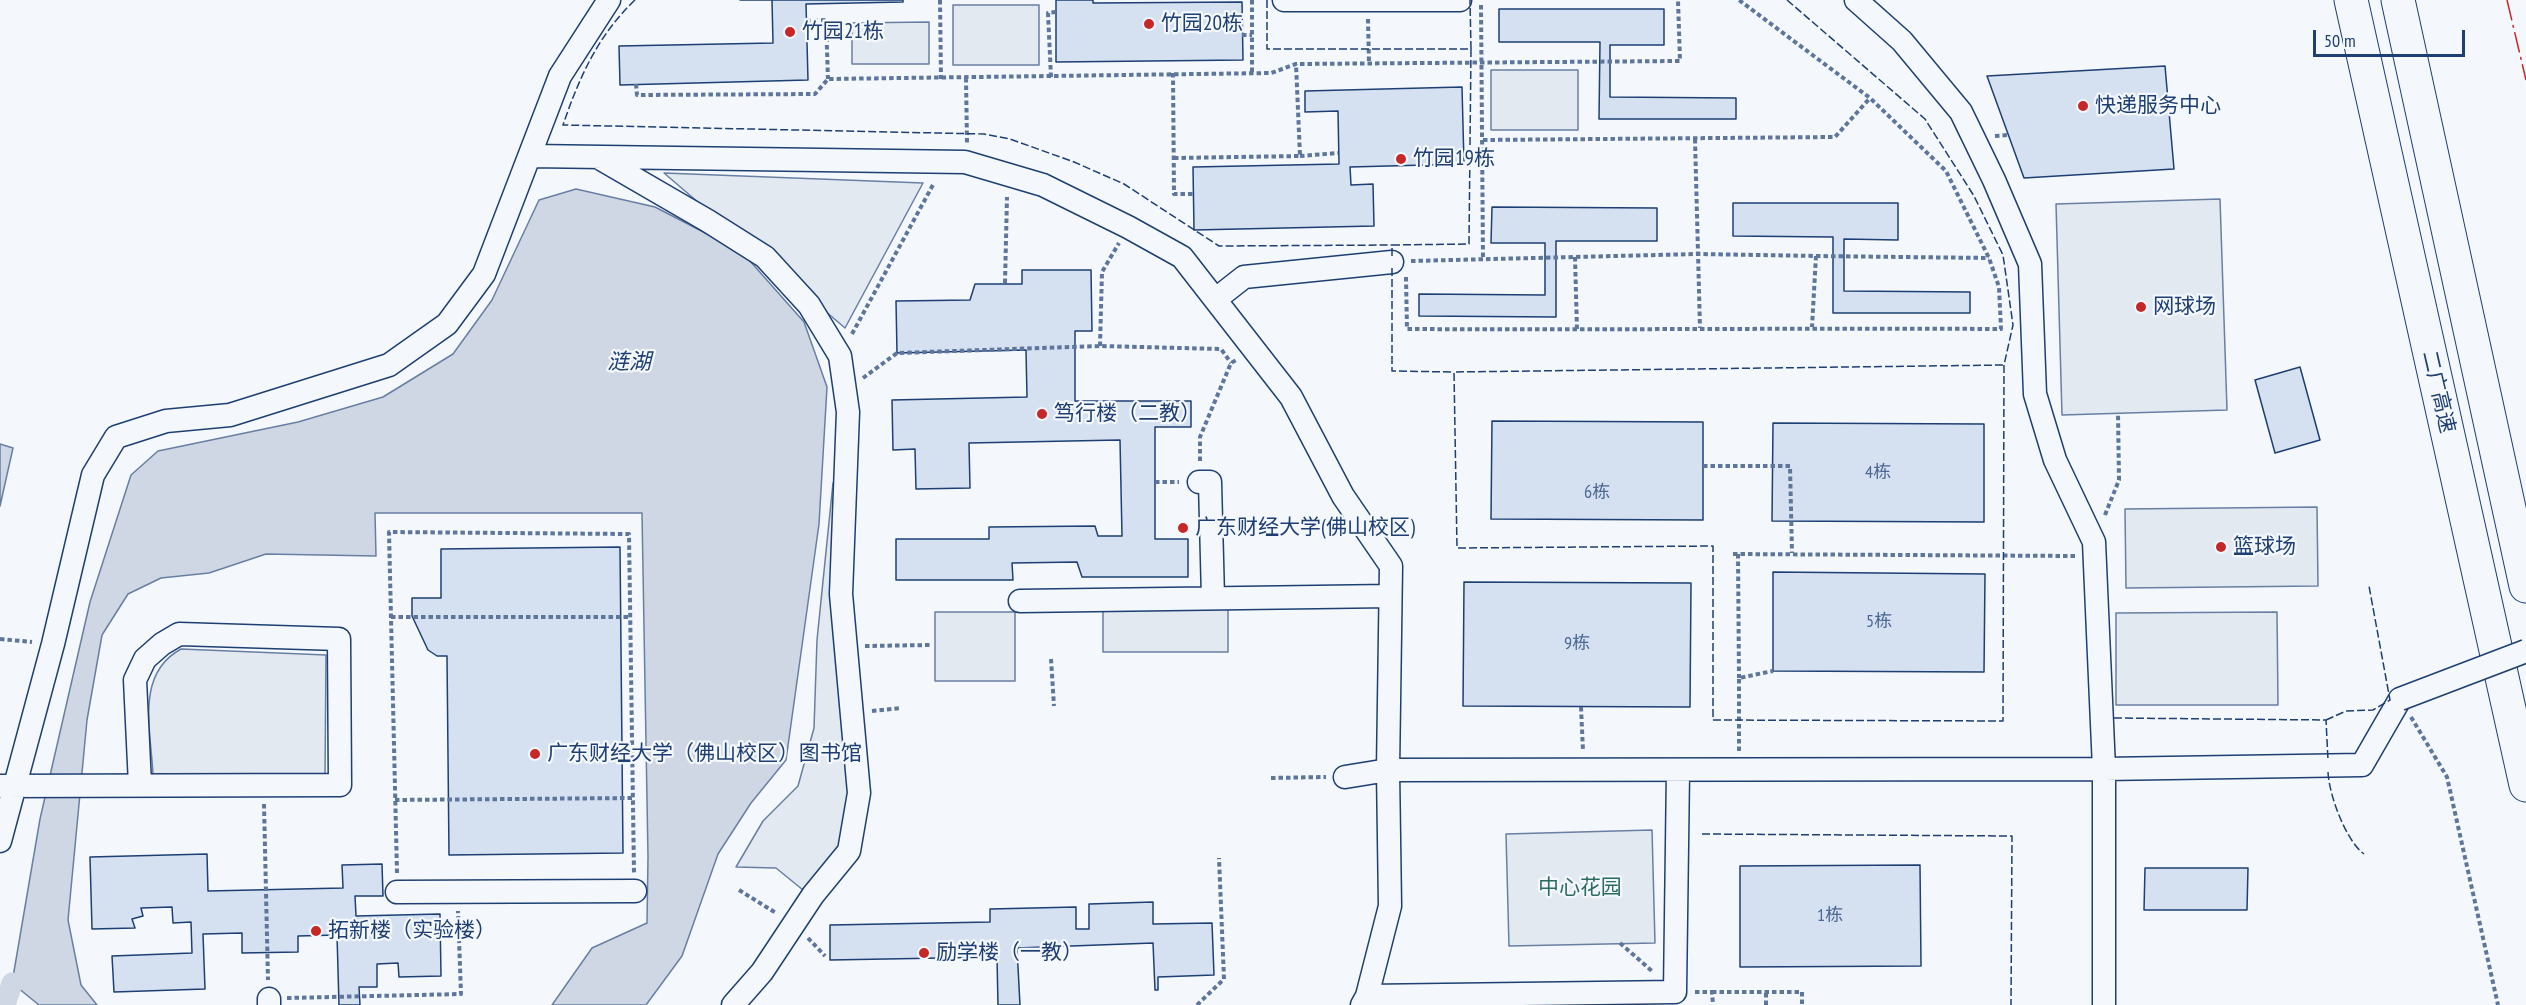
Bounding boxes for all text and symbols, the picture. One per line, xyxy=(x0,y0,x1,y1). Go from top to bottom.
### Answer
place label: 竹园20栋 xyxy=(1161,11,1243,37)
marker: 竹园20栋 xyxy=(1142,17,1156,31)
scale bar xyxy=(2316,18,2468,56)
place label: 竹园21栋 xyxy=(802,19,884,45)
marker: 竹园21栋 xyxy=(783,25,797,39)
text: 50 m xyxy=(2324,29,2356,52)
place label: 快递服务中心 xyxy=(2095,93,2221,119)
marker: 快递服务中心 xyxy=(2076,99,2090,113)
place label: 竹园19栋 xyxy=(1413,146,1495,172)
marker: 竹园19栋 xyxy=(1394,152,1408,166)
place label: 网球场 xyxy=(2153,294,2216,320)
marker: 网球场 xyxy=(2134,300,2148,314)
street label: 二广高速 xyxy=(2416,348,2460,436)
water label: 涟湖 xyxy=(607,350,651,376)
place label: 笃行楼（二教） xyxy=(1054,401,1201,427)
marker: 笃行楼（二教） xyxy=(1035,407,1049,421)
house number: 4栋 xyxy=(1865,462,1891,484)
house number: 6栋 xyxy=(1584,482,1610,504)
place label: 广东财经大学(佛山校区) xyxy=(1195,515,1415,541)
marker: 广东财经大学(佛山校区) xyxy=(1176,521,1190,535)
place label: 篮球场 xyxy=(2233,534,2296,560)
marker: 篮球场 xyxy=(2214,540,2228,554)
house number: 5栋 xyxy=(1866,611,1892,633)
house number: 9栋 xyxy=(1564,633,1590,655)
place label: 广东财经大学（佛山校区）图书馆 xyxy=(547,741,862,767)
marker: 广东财经大学（佛山校区）图书馆 xyxy=(528,747,542,761)
park label: 中心花园 xyxy=(1538,875,1622,901)
house number: 1栋 xyxy=(1817,905,1843,927)
place label: 拓新楼（实验楼） xyxy=(328,918,496,944)
marker: 拓新楼（实验楼） xyxy=(309,924,323,938)
place label: 励学楼（一教） xyxy=(936,940,1083,966)
marker: 励学楼（一教） xyxy=(917,946,931,960)

